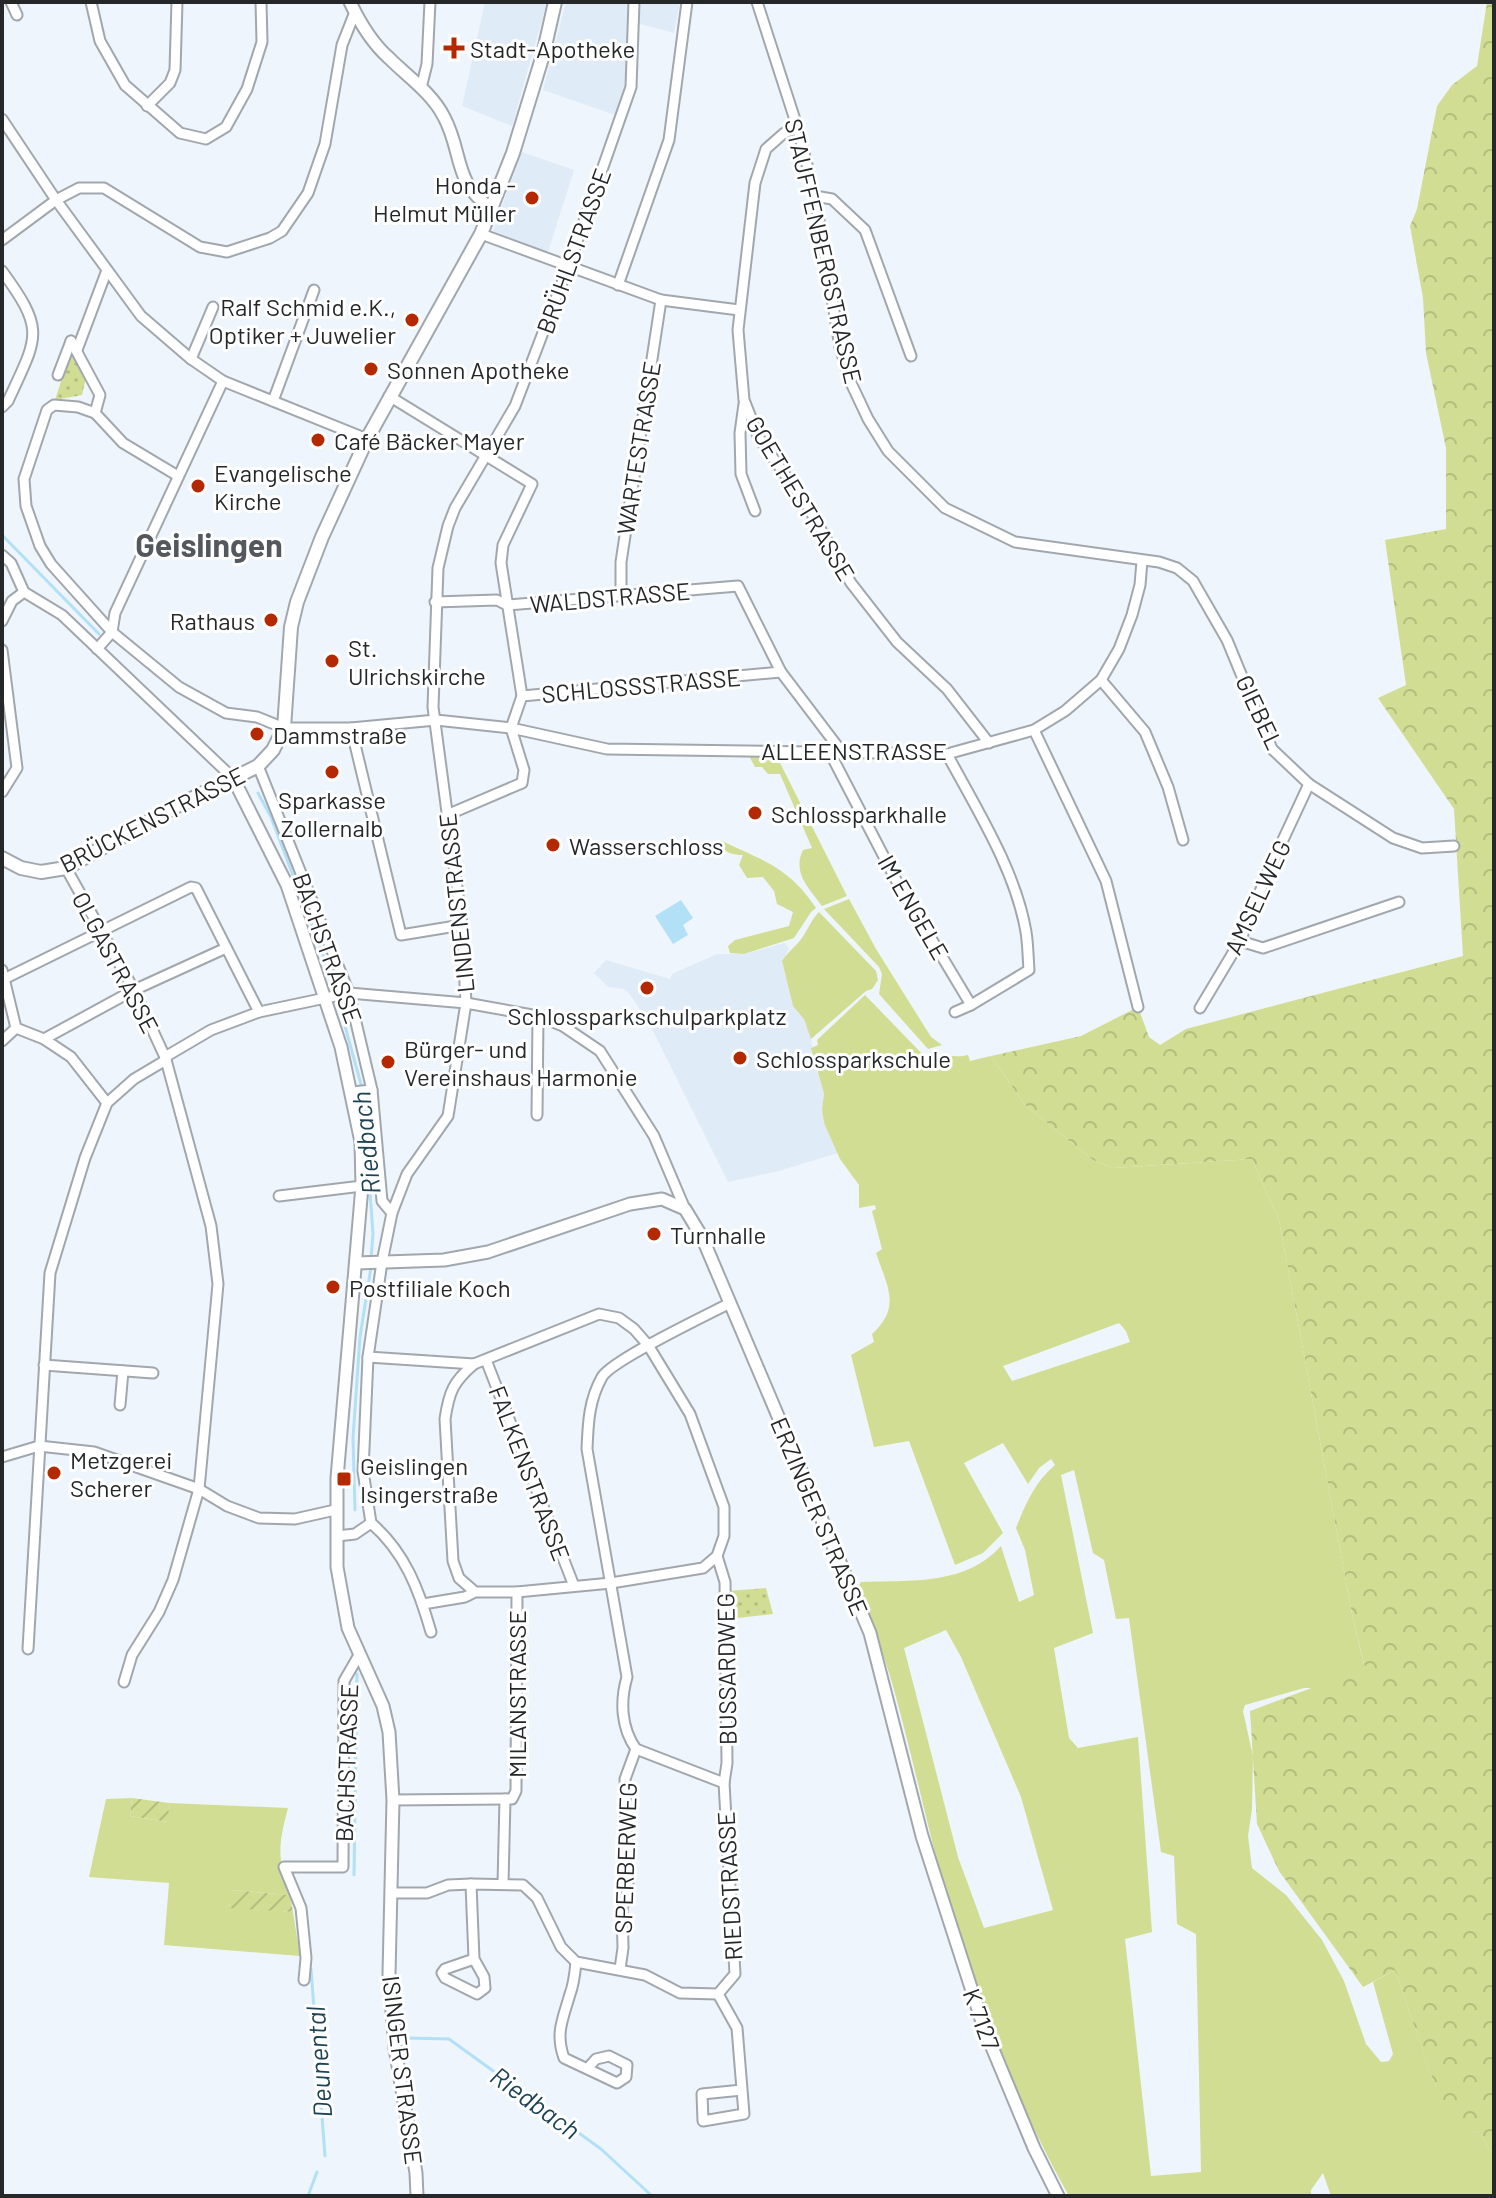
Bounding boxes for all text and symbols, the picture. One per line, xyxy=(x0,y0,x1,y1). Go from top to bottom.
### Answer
place label: Stadt-Apotheke xyxy=(470,34,635,63)
marker: Stadt-Apotheke xyxy=(445,39,463,57)
street label: STAUFFENBERGSTRASSE xyxy=(779,115,869,387)
street label: BRÜHLSTRASSE xyxy=(530,164,616,338)
place label: Honda - Helmut Müller xyxy=(373,170,516,227)
marker: Honda - Helmut Müller xyxy=(523,189,541,207)
place label: Ralf Schmid e.K., Optiker + Juwelier xyxy=(209,292,396,349)
marker: Ralf Schmid e.K., Optiker + Juwelier xyxy=(403,311,421,329)
place label: Sonnen Apotheke xyxy=(387,355,570,384)
street label: WARTESTRASSE xyxy=(610,359,666,537)
marker: Sonnen Apotheke xyxy=(362,360,380,378)
street label: GOETHESTRASSE xyxy=(740,410,862,586)
place label: Café Bäcker Mayer xyxy=(334,426,525,455)
marker: Café Bäcker Mayer xyxy=(309,431,327,449)
place label: Evangelische Kirche xyxy=(214,458,352,515)
marker: Evangelische Kirche xyxy=(189,477,207,495)
district label: Geislingen xyxy=(135,525,283,563)
street label: WALDSTRASSE xyxy=(529,576,691,618)
place label: Rathaus xyxy=(170,606,255,635)
marker: Rathaus xyxy=(262,611,280,629)
place label: St. Ulrichskirche xyxy=(348,633,486,690)
marker: St. Ulrichskirche xyxy=(323,652,341,670)
street label: SCHLOSSSTRASSE xyxy=(540,662,742,708)
street label: GIEBEL xyxy=(1230,670,1290,754)
place label: Dammstraße xyxy=(273,720,407,749)
marker: Dammstraße xyxy=(248,725,266,743)
street label: ALLEENSTRASSE xyxy=(761,736,947,765)
street label: BRÜCKENSTRASSE xyxy=(55,760,249,878)
marker: Sparkasse Zollernalb xyxy=(323,763,341,781)
place label: Sparkasse Zollernalb xyxy=(278,785,386,842)
place label: Schlossparkhalle xyxy=(771,799,947,828)
marker: Schlossparkhalle xyxy=(746,804,764,822)
street label: LINDENSTRASSE xyxy=(432,812,480,994)
place label: Wasserschloss xyxy=(569,831,724,860)
street label: AMSELWEG xyxy=(1218,835,1296,959)
marker: Wasserschloss xyxy=(544,836,562,854)
street label: IM ENGELE xyxy=(872,849,956,965)
street label: BACHSTRASSE xyxy=(287,869,369,1027)
street label: OLGASTRASSE xyxy=(67,886,165,1038)
marker: Schlossparkschulparkplatz xyxy=(638,979,656,997)
place label: Schlossparkschulparkplatz xyxy=(508,1001,786,1030)
place label: Bürger- und Vereinshaus Harmonie xyxy=(404,1034,637,1091)
place label: Schlossparkschule xyxy=(756,1044,951,1073)
marker: Schlossparkschule xyxy=(731,1049,749,1067)
marker: Bürger- und Vereinshaus Harmonie xyxy=(379,1053,397,1071)
water label: Riedbach xyxy=(344,1090,386,1196)
place label: Turnhalle xyxy=(670,1220,766,1249)
marker: Turnhalle xyxy=(645,1225,663,1243)
place label: Postfiliale Koch xyxy=(349,1273,511,1302)
marker: Postfiliale Koch xyxy=(324,1278,342,1296)
street label: FALKENSTRASSE xyxy=(483,1381,577,1565)
street label: ERZINGER STRASSE xyxy=(765,1413,875,1619)
place label: Metzgerei Scherer xyxy=(70,1445,172,1502)
place label: Geislingen Isingerstraße xyxy=(360,1451,498,1508)
marker: Metzgerei Scherer xyxy=(45,1464,63,1482)
marker: Geislingen Isingerstraße xyxy=(335,1470,353,1488)
street label: BUSSARDWEG xyxy=(710,1593,742,1745)
street label: MILANSTRASSE xyxy=(502,1610,531,1778)
street label: BACHSTRASSE xyxy=(329,1684,363,1842)
street label: SPERBERWEG xyxy=(608,1782,642,1934)
street label: RIEDSTRASSE xyxy=(711,1811,747,1961)
street label: ISINGER STRASSE xyxy=(377,1974,429,2166)
street label: K 7127 xyxy=(958,1984,1006,2054)
water label: Deunental xyxy=(299,2005,337,2119)
water label: Riedbach xyxy=(485,2059,587,2145)

